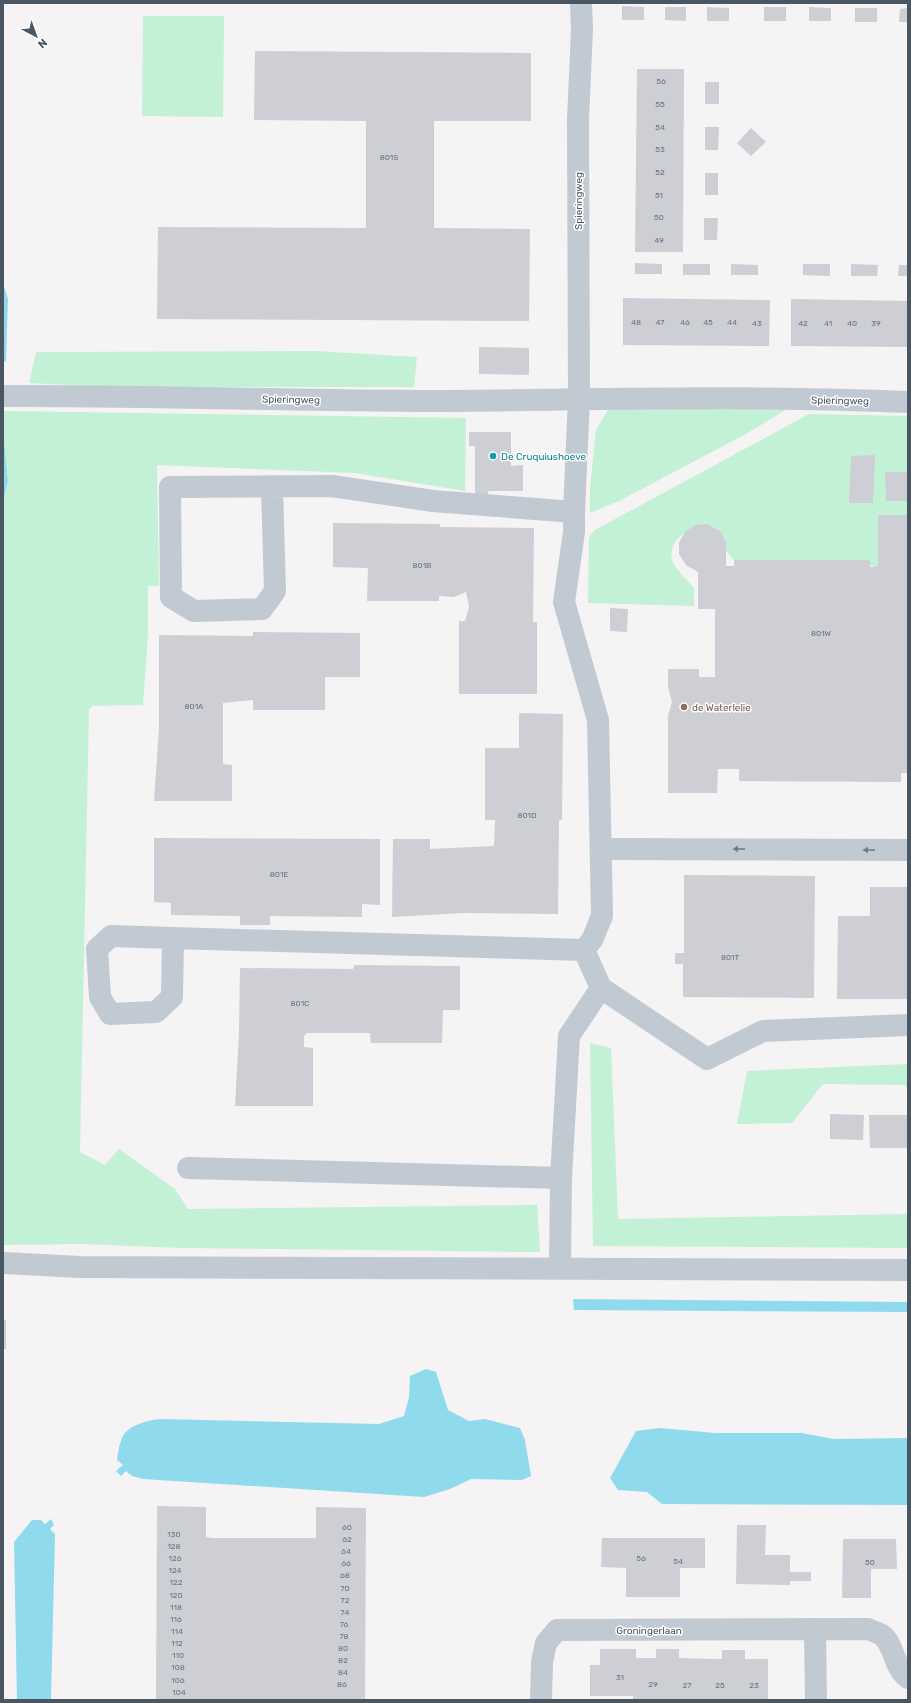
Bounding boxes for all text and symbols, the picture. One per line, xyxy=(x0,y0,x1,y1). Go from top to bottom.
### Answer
north arrow xyxy=(16,16,56,56)
text: N xyxy=(35,36,49,51)
house number: 56 xyxy=(656,77,666,86)
house number: 55 xyxy=(655,100,665,109)
house number: 54 xyxy=(655,123,665,132)
house number: 53 xyxy=(655,145,665,154)
house number: 801S xyxy=(380,153,398,162)
house number: 52 xyxy=(655,168,665,177)
street label: Spieringweg xyxy=(573,172,585,230)
house number: 51 xyxy=(655,191,663,200)
house number: 50 xyxy=(654,213,664,222)
house number: 49 xyxy=(654,236,664,245)
house number: 48 xyxy=(631,318,641,327)
house number: 47 xyxy=(656,318,664,327)
house number: 46 xyxy=(680,318,690,327)
house number: 45 xyxy=(703,318,713,327)
house number: 44 xyxy=(727,318,737,327)
house number: 43 xyxy=(752,319,762,328)
house number: 42 xyxy=(798,319,808,328)
house number: 41 xyxy=(824,319,832,328)
house number: 40 xyxy=(847,319,857,328)
house number: 39 xyxy=(871,319,881,328)
street label: Spieringweg xyxy=(262,393,320,407)
street label: Spieringweg xyxy=(811,394,869,408)
marker: De Cruquiushoeve xyxy=(488,451,498,461)
place label: De Cruquiushoeve xyxy=(501,451,587,463)
house number: 801B xyxy=(413,561,431,570)
house number: 801W xyxy=(811,629,832,638)
house number: 801A xyxy=(185,702,204,711)
marker: de Waterlelie xyxy=(679,702,689,712)
place label: de Waterlelie xyxy=(692,702,751,714)
house number: 801D xyxy=(517,811,537,820)
one-way arrow xyxy=(732,846,745,852)
one-way arrow xyxy=(862,847,875,853)
house number: 801E xyxy=(270,870,288,879)
house number: 801T xyxy=(721,953,739,962)
house number: 801C xyxy=(291,999,309,1008)
house number: 60 xyxy=(342,1523,352,1532)
house number: 130 xyxy=(167,1530,181,1539)
house number: 62 xyxy=(342,1535,352,1544)
house number: 128 xyxy=(167,1542,181,1551)
house number: 64 xyxy=(341,1547,351,1556)
house number: 126 xyxy=(169,1554,182,1563)
house number: 56 xyxy=(636,1554,646,1563)
house number: 54 xyxy=(673,1557,683,1566)
house number: 50 xyxy=(865,1558,875,1567)
house number: 66 xyxy=(341,1559,351,1568)
house number: 124 xyxy=(168,1566,182,1575)
house number: 68 xyxy=(340,1571,350,1580)
house number: 122 xyxy=(170,1578,183,1587)
house number: 70 xyxy=(340,1584,350,1593)
house number: 120 xyxy=(169,1591,183,1600)
house number: 72 xyxy=(341,1596,350,1605)
house number: 118 xyxy=(170,1603,182,1612)
house number: 74 xyxy=(341,1608,349,1617)
house number: 116 xyxy=(170,1615,182,1624)
house number: 76 xyxy=(340,1620,349,1629)
street label: Groningerlaan xyxy=(616,1625,682,1637)
house number: 114 xyxy=(171,1627,183,1636)
house number: 78 xyxy=(339,1632,349,1641)
house number: 112 xyxy=(171,1639,183,1648)
house number: 80 xyxy=(338,1644,348,1653)
house number: 110 xyxy=(172,1651,184,1660)
house number: 82 xyxy=(338,1656,348,1665)
house number: 108 xyxy=(171,1663,185,1672)
house number: 84 xyxy=(338,1668,348,1677)
house number: 31 xyxy=(616,1673,624,1682)
house number: 106 xyxy=(171,1676,185,1685)
house number: 86 xyxy=(337,1680,347,1689)
house number: 29 xyxy=(648,1680,658,1689)
house number: 27 xyxy=(683,1681,691,1690)
house number: 25 xyxy=(715,1681,725,1690)
house number: 23 xyxy=(749,1681,759,1690)
house number: 104 xyxy=(172,1688,186,1697)

